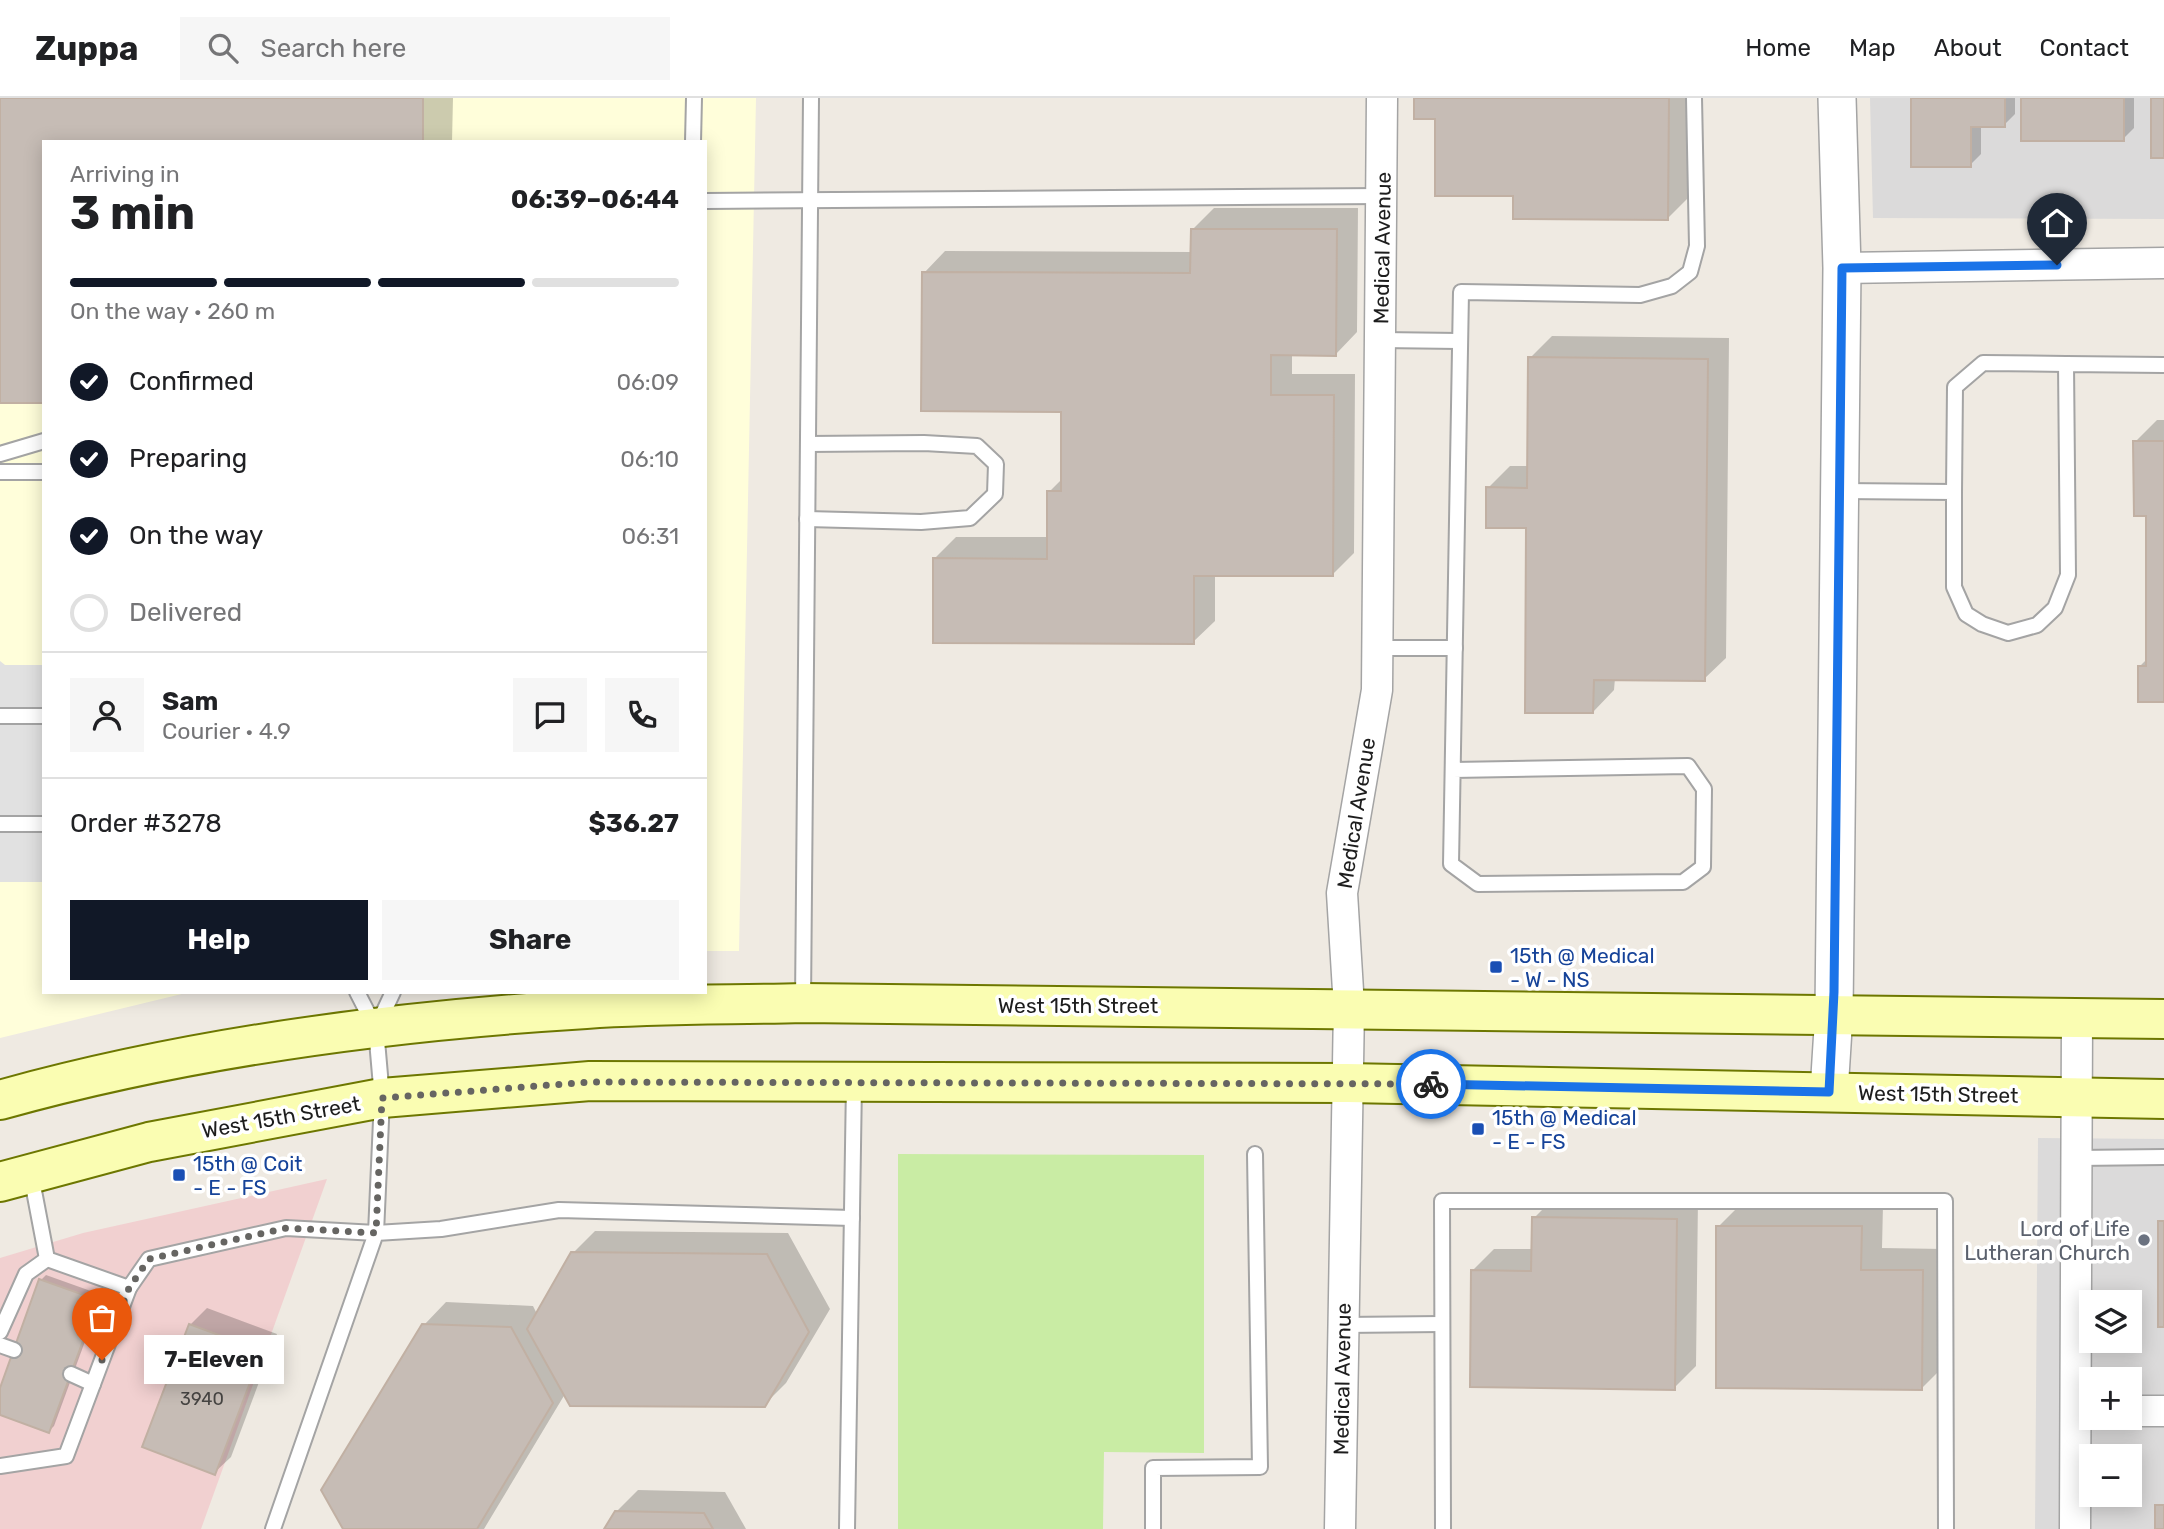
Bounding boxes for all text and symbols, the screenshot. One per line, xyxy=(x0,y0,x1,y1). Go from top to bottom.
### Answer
search box xyxy=(180,17,670,80)
text: Zuppa xyxy=(35,29,138,68)
icon: search xyxy=(204,29,242,67)
text: Search here xyxy=(260,33,406,64)
text: Home xyxy=(1745,34,1811,62)
text: Map xyxy=(1849,34,1896,62)
text: About xyxy=(1934,34,2002,62)
text: Contact xyxy=(2040,34,2129,62)
text: Arriving in xyxy=(70,160,180,188)
street label: Medical Avenue xyxy=(1368,172,1396,324)
text: 06:39–06:44 xyxy=(511,184,679,215)
text: 3 min xyxy=(70,186,195,241)
pin xyxy=(2027,193,2087,265)
icon: home xyxy=(2038,204,2076,242)
text: On the way · 260 m xyxy=(70,297,275,325)
icon: check xyxy=(70,363,108,401)
text: Confirmed xyxy=(129,366,254,397)
text: 06:09 xyxy=(616,368,679,396)
icon: check xyxy=(70,440,108,478)
text: Preparing xyxy=(129,443,247,474)
text: 06:10 xyxy=(620,445,679,473)
icon: check xyxy=(70,517,108,555)
text: On the way xyxy=(129,520,263,551)
text: 06:31 xyxy=(621,522,679,550)
text: Delivered xyxy=(129,597,242,628)
button: person xyxy=(70,678,144,752)
button: chat xyxy=(513,678,587,752)
button: phone xyxy=(605,678,679,752)
text: Sam xyxy=(162,686,218,717)
text: Courier · 4.9 xyxy=(162,717,291,745)
street label: Medical Avenue xyxy=(1332,736,1380,890)
text: Order #3278 xyxy=(70,808,222,839)
text: $36.27 xyxy=(588,808,679,839)
button: Help xyxy=(70,900,368,980)
button: Share xyxy=(382,900,679,980)
place label: 15th @ Medical - W - NS xyxy=(1510,943,1655,992)
marker: 15th @ Medical - W - NS xyxy=(1488,959,1504,975)
street label: West 15th Street xyxy=(998,993,1158,1018)
courier xyxy=(1396,1049,1466,1119)
icon: bike xyxy=(1412,1065,1450,1103)
street label: West 15th Street xyxy=(1858,1080,2018,1108)
street label: West 15th Street xyxy=(200,1091,362,1143)
place label: 15th @ Medical - E - FS xyxy=(1492,1105,1637,1154)
marker: 15th @ Medical - E - FS xyxy=(1470,1121,1486,1137)
place label: 15th @ Coit - E - FS xyxy=(193,1151,303,1200)
marker: 15th @ Coit - E - FS xyxy=(171,1167,187,1183)
place label: Lord of Life Lutheran Church xyxy=(1964,1216,2130,1265)
marker: Lord of Life Lutheran Church xyxy=(2136,1232,2152,1248)
pin xyxy=(72,1288,132,1360)
map controls xyxy=(2079,1290,2142,1507)
button: layers xyxy=(2079,1290,2142,1353)
icon: bag xyxy=(83,1299,121,1337)
street label: Medical Avenue xyxy=(1328,1303,1356,1455)
callout: 7-Eleven xyxy=(144,1336,284,1384)
text: 7-Eleven xyxy=(164,1345,264,1373)
button: + xyxy=(2079,1367,2142,1430)
house number: 3940 xyxy=(180,1388,224,1410)
button: − xyxy=(2079,1444,2142,1507)

